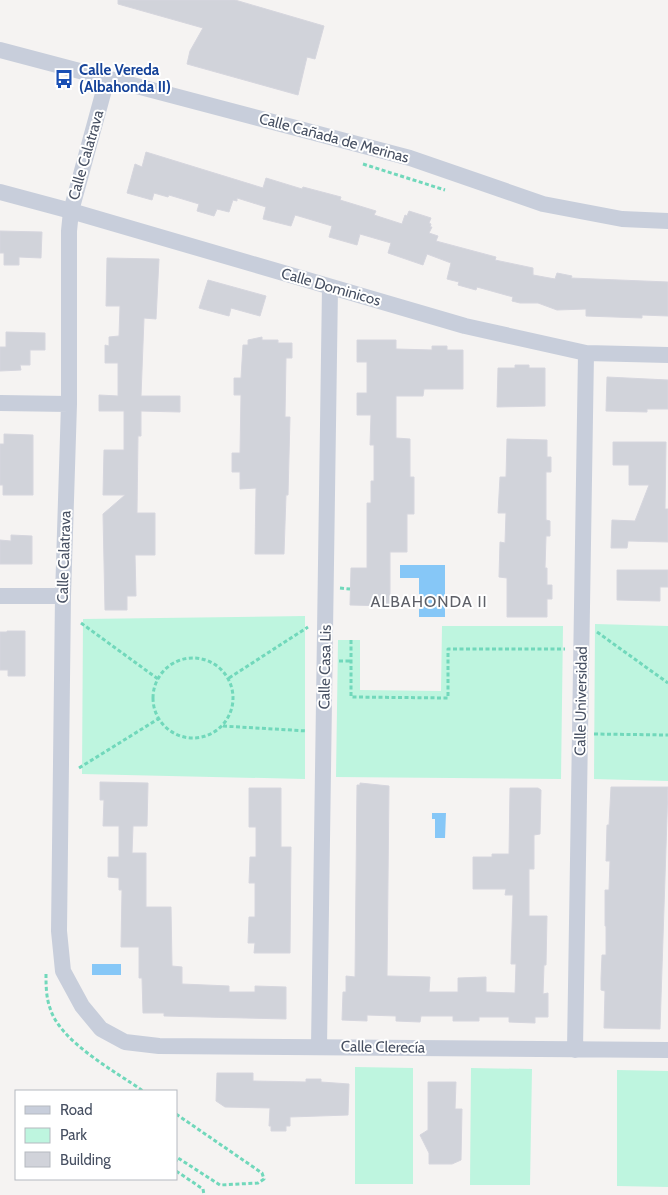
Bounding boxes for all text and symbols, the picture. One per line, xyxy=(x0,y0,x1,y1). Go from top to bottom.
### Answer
place label: Calle Vereda (Albahonda II) xyxy=(79,61,171,96)
bus stop icon: Calle Vereda (Albahonda II) xyxy=(53,68,75,90)
street label: Calle Calatrava xyxy=(65,107,108,202)
street label: Calle Cañada de Merinas xyxy=(257,109,411,167)
street label: Calle Dominicos xyxy=(279,264,383,310)
street label: Calle Calatrava xyxy=(53,510,75,604)
district label: ALBAHONDA II xyxy=(370,592,488,611)
street label: Calle Casa Lis xyxy=(315,625,335,709)
street label: Calle Universidad xyxy=(571,646,591,756)
street label: Calle Clerecía xyxy=(341,1037,426,1057)
legend xyxy=(15,1090,178,1180)
text: Road xyxy=(60,1101,93,1119)
text: Park xyxy=(60,1126,87,1144)
text: Building xyxy=(60,1151,111,1169)

